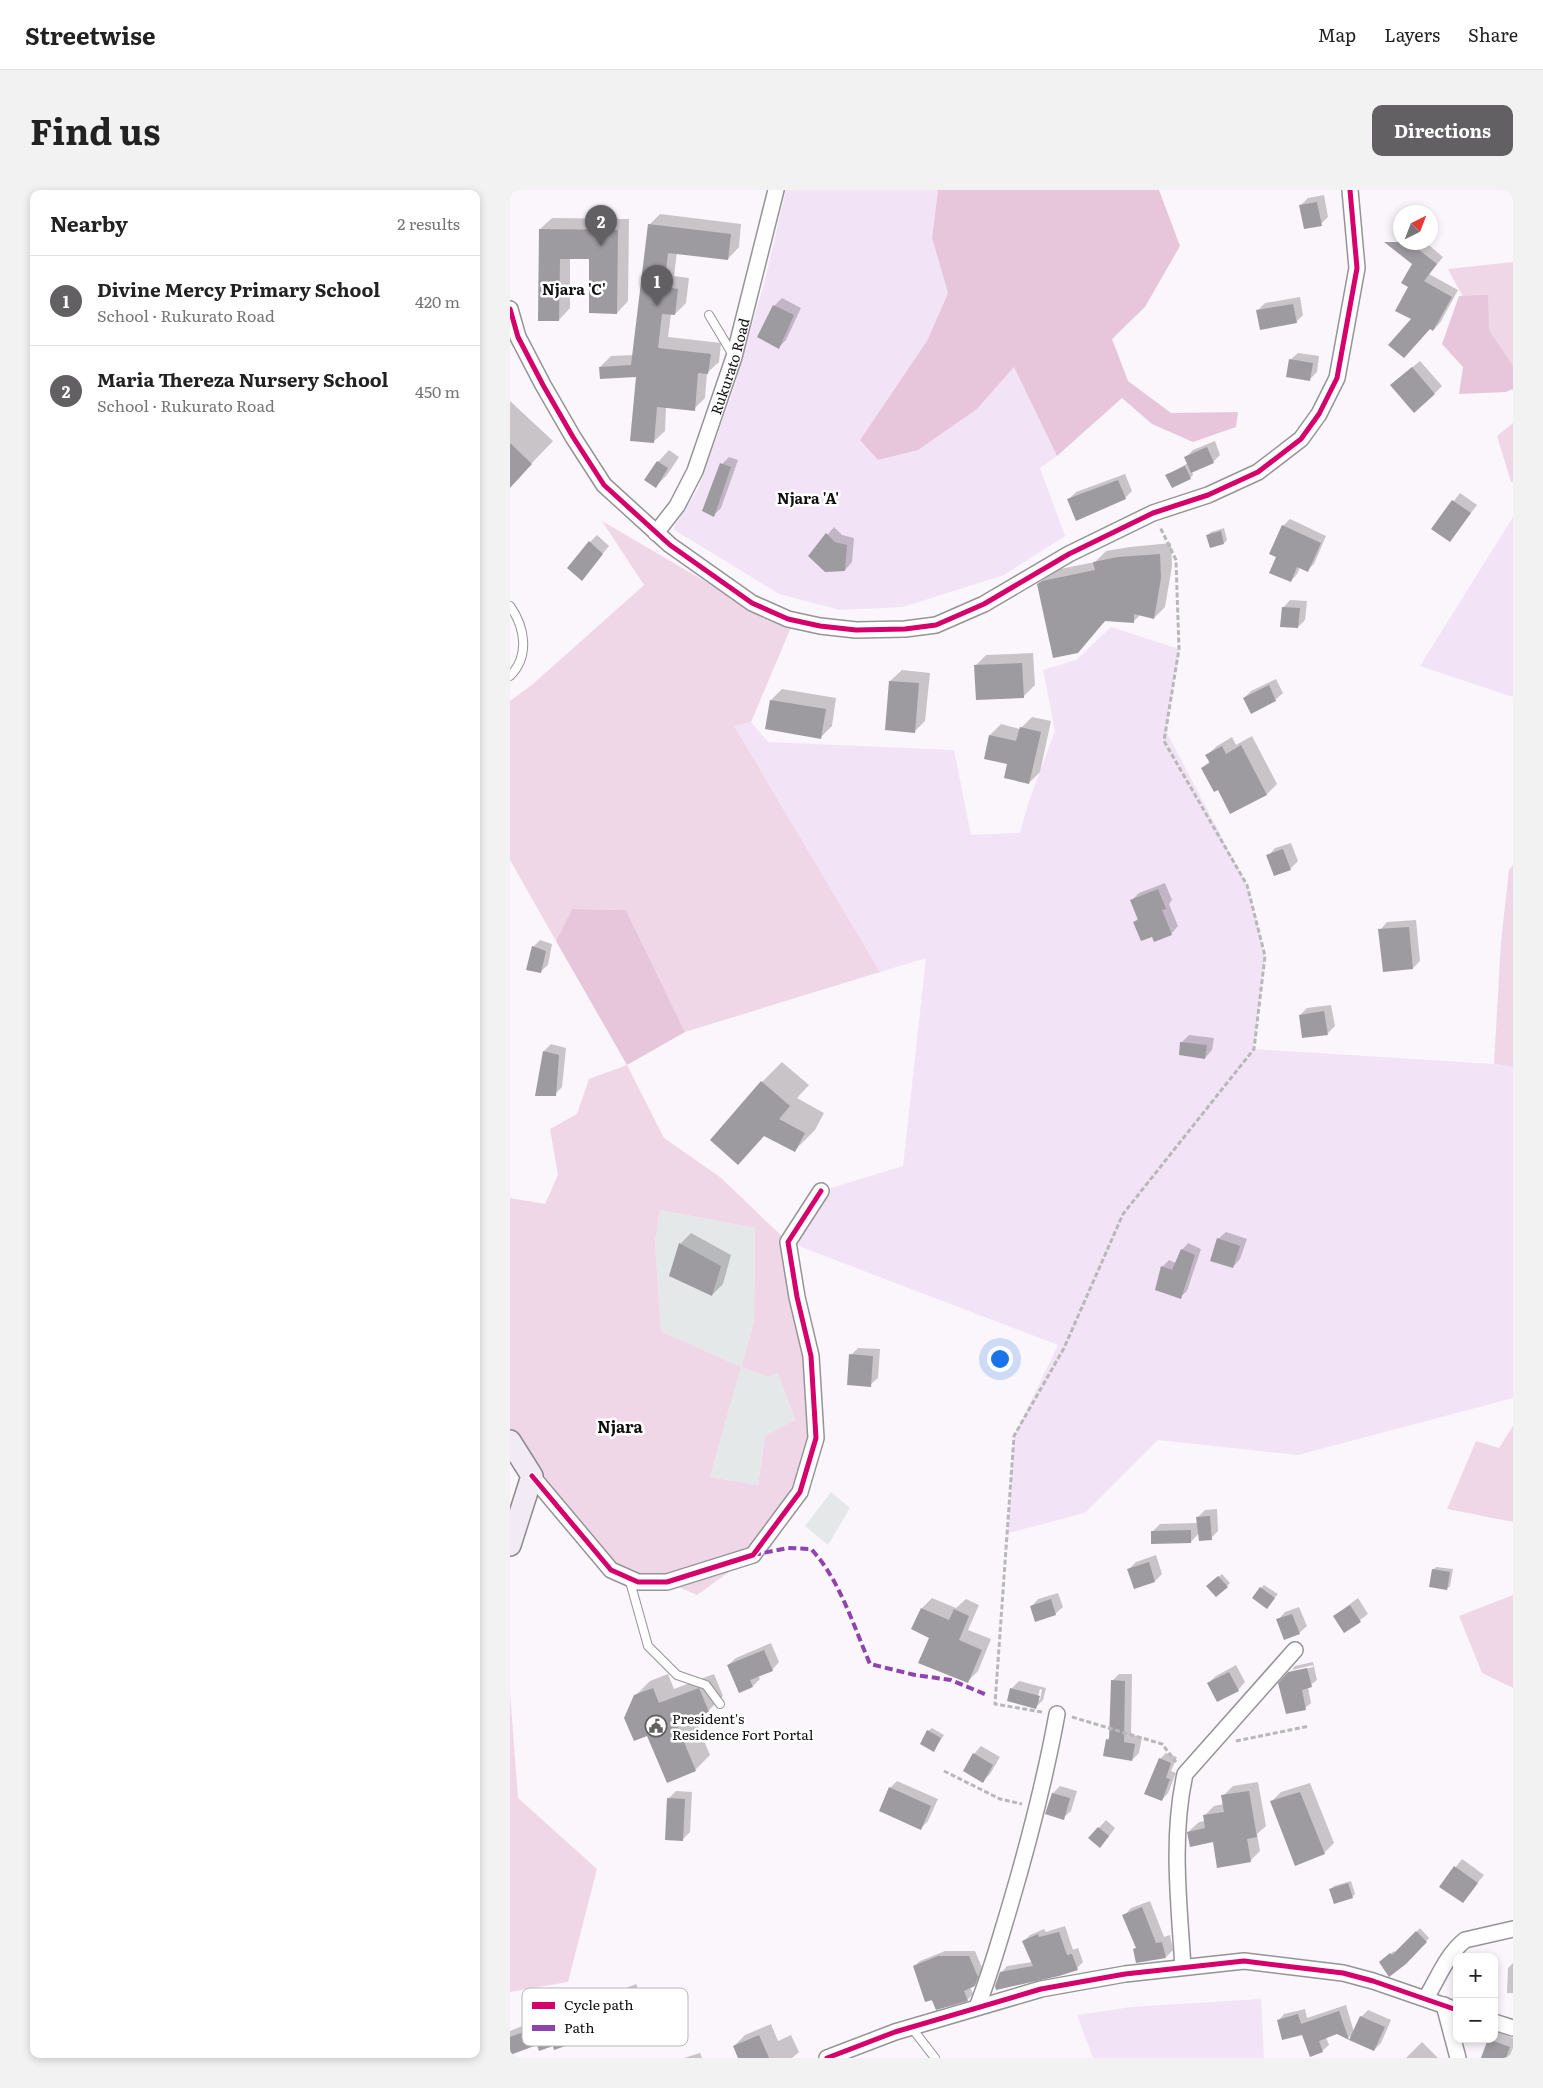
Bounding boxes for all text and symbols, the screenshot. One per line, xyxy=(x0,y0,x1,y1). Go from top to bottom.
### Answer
text: Streetwise xyxy=(25,17,155,52)
text: Map xyxy=(1318,21,1356,48)
text: Layers xyxy=(1384,21,1440,48)
text: Share xyxy=(1468,21,1518,48)
text: Find us xyxy=(30,104,160,156)
button: Directions xyxy=(1372,105,1513,156)
pin: 2 xyxy=(585,205,617,246)
north arrow xyxy=(1393,205,1438,250)
text: Nearby xyxy=(50,207,128,238)
text: 2 results xyxy=(397,211,460,235)
pin: 1 xyxy=(641,265,673,306)
text: Divine Mercy Primary School xyxy=(97,275,380,303)
district label: Njara 'C' xyxy=(542,277,606,300)
text: 1 xyxy=(63,289,69,313)
text: 420 m xyxy=(415,289,460,313)
text: School · Rukurato Road xyxy=(97,303,275,327)
street label: Rukurato Road xyxy=(705,315,754,417)
text: Maria Thereza Nursery School xyxy=(97,365,388,393)
text: 2 xyxy=(62,379,70,403)
text: 450 m xyxy=(415,379,460,403)
text: School · Rukurato Road xyxy=(97,393,275,417)
district label: Njara 'A' xyxy=(777,486,839,509)
your location xyxy=(987,1346,1013,1372)
district label: Njara xyxy=(597,1414,644,1438)
place label: President's Residence Fort Portal xyxy=(672,1708,814,1744)
public building icon: President's Residence Fort Portal xyxy=(644,1714,668,1738)
map controls xyxy=(1453,1953,1498,2043)
button: + xyxy=(1453,1953,1498,1998)
legend xyxy=(522,1988,688,2046)
text: Cycle path xyxy=(564,1994,633,2014)
button: − xyxy=(1453,1998,1498,2043)
text: Path xyxy=(564,2017,594,2037)

